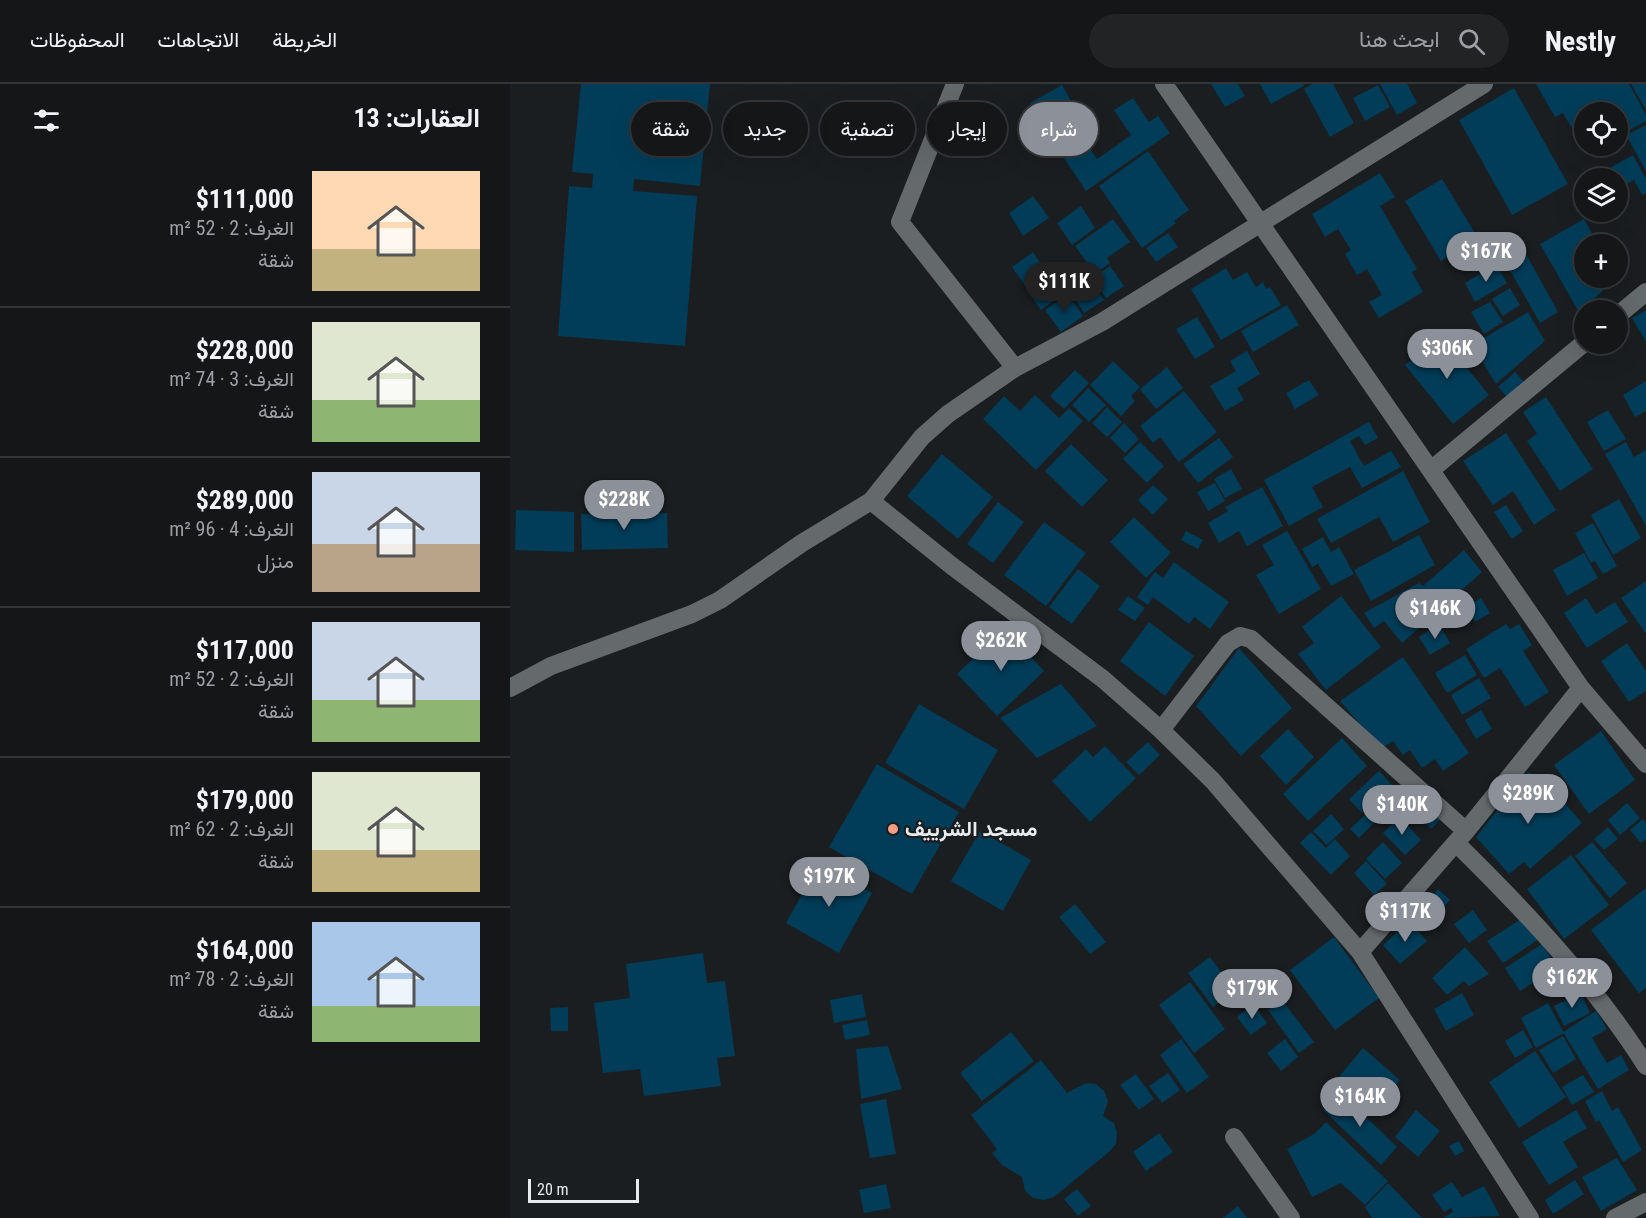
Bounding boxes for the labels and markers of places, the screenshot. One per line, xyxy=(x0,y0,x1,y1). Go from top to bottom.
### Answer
pin: $167K xyxy=(1444,232,1528,283)
pin: $111K xyxy=(1022,262,1106,313)
pin: $306K xyxy=(1405,329,1489,380)
pin: $228K xyxy=(582,480,666,531)
pin: $146K xyxy=(1393,589,1477,640)
pin: $262K xyxy=(959,621,1043,672)
pin: $289K xyxy=(1486,774,1570,825)
pin: $140K xyxy=(1360,785,1444,836)
place label: مسجد الشرييف xyxy=(905,817,1037,842)
marker: مسجد الشرييف xyxy=(886,822,900,836)
pin: $197K xyxy=(787,857,871,908)
pin: $117K xyxy=(1363,892,1447,943)
pin: $162K xyxy=(1530,958,1614,1009)
pin: $179K xyxy=(1210,969,1294,1020)
pin: $164K xyxy=(1318,1077,1402,1128)

